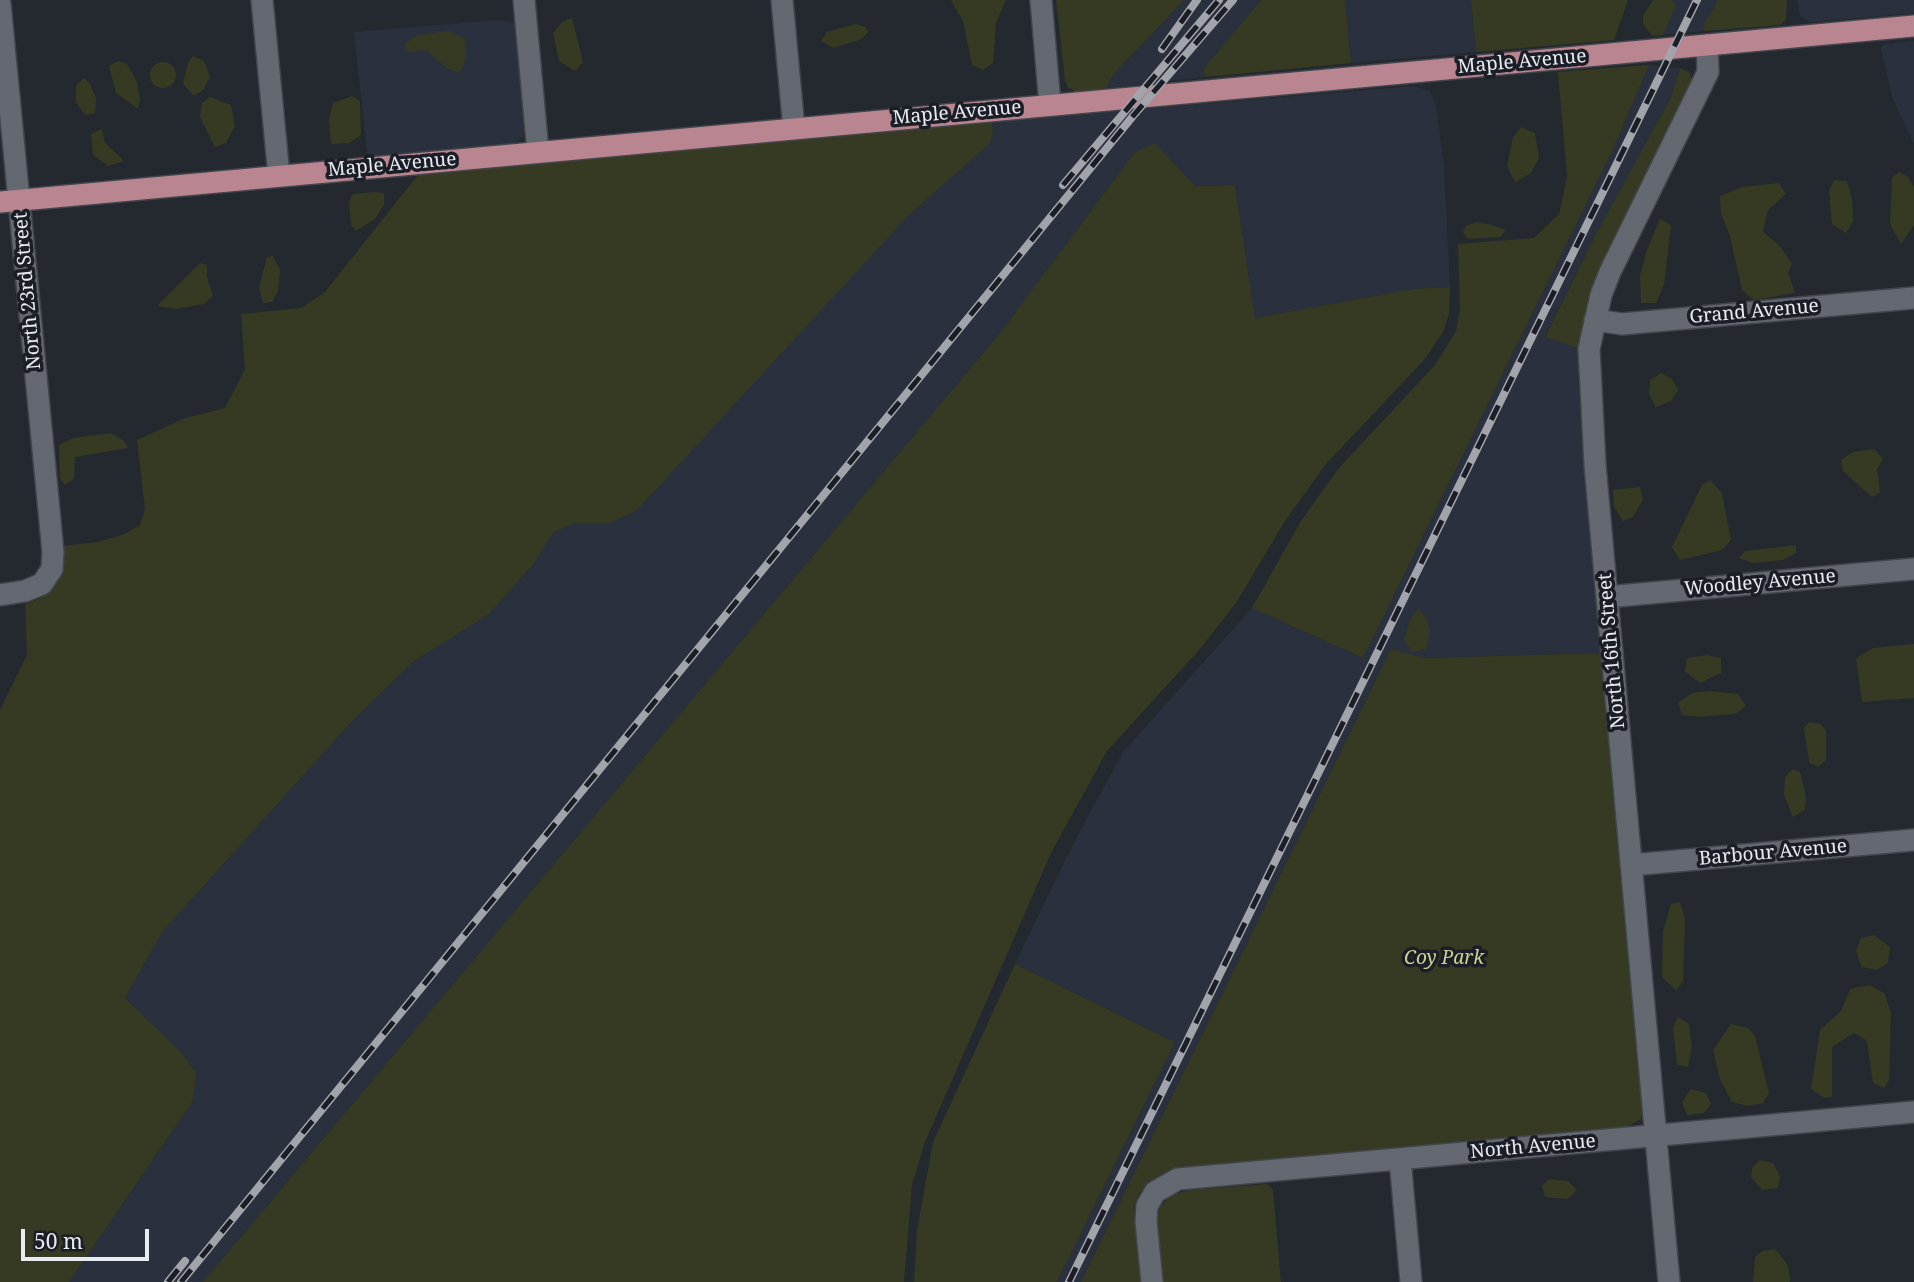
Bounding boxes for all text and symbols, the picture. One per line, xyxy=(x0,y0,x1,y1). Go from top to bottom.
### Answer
street label: Maple Avenue xyxy=(1457,45,1587,79)
street label: Maple Avenue xyxy=(892,96,1022,130)
street label: Maple Avenue xyxy=(327,148,457,182)
street label: North 23rd Street xyxy=(10,211,46,371)
street label: Grand Avenue xyxy=(1688,295,1820,329)
street label: Woodley Avenue xyxy=(1683,565,1837,601)
street label: North 16th Street xyxy=(1594,572,1630,730)
street label: Barbour Avenue xyxy=(1698,835,1848,871)
park label: Coy Park xyxy=(1404,948,1484,970)
street label: North Avenue xyxy=(1469,1130,1597,1164)
scale bar xyxy=(24,1216,152,1260)
text: 50 m xyxy=(34,1227,83,1255)

